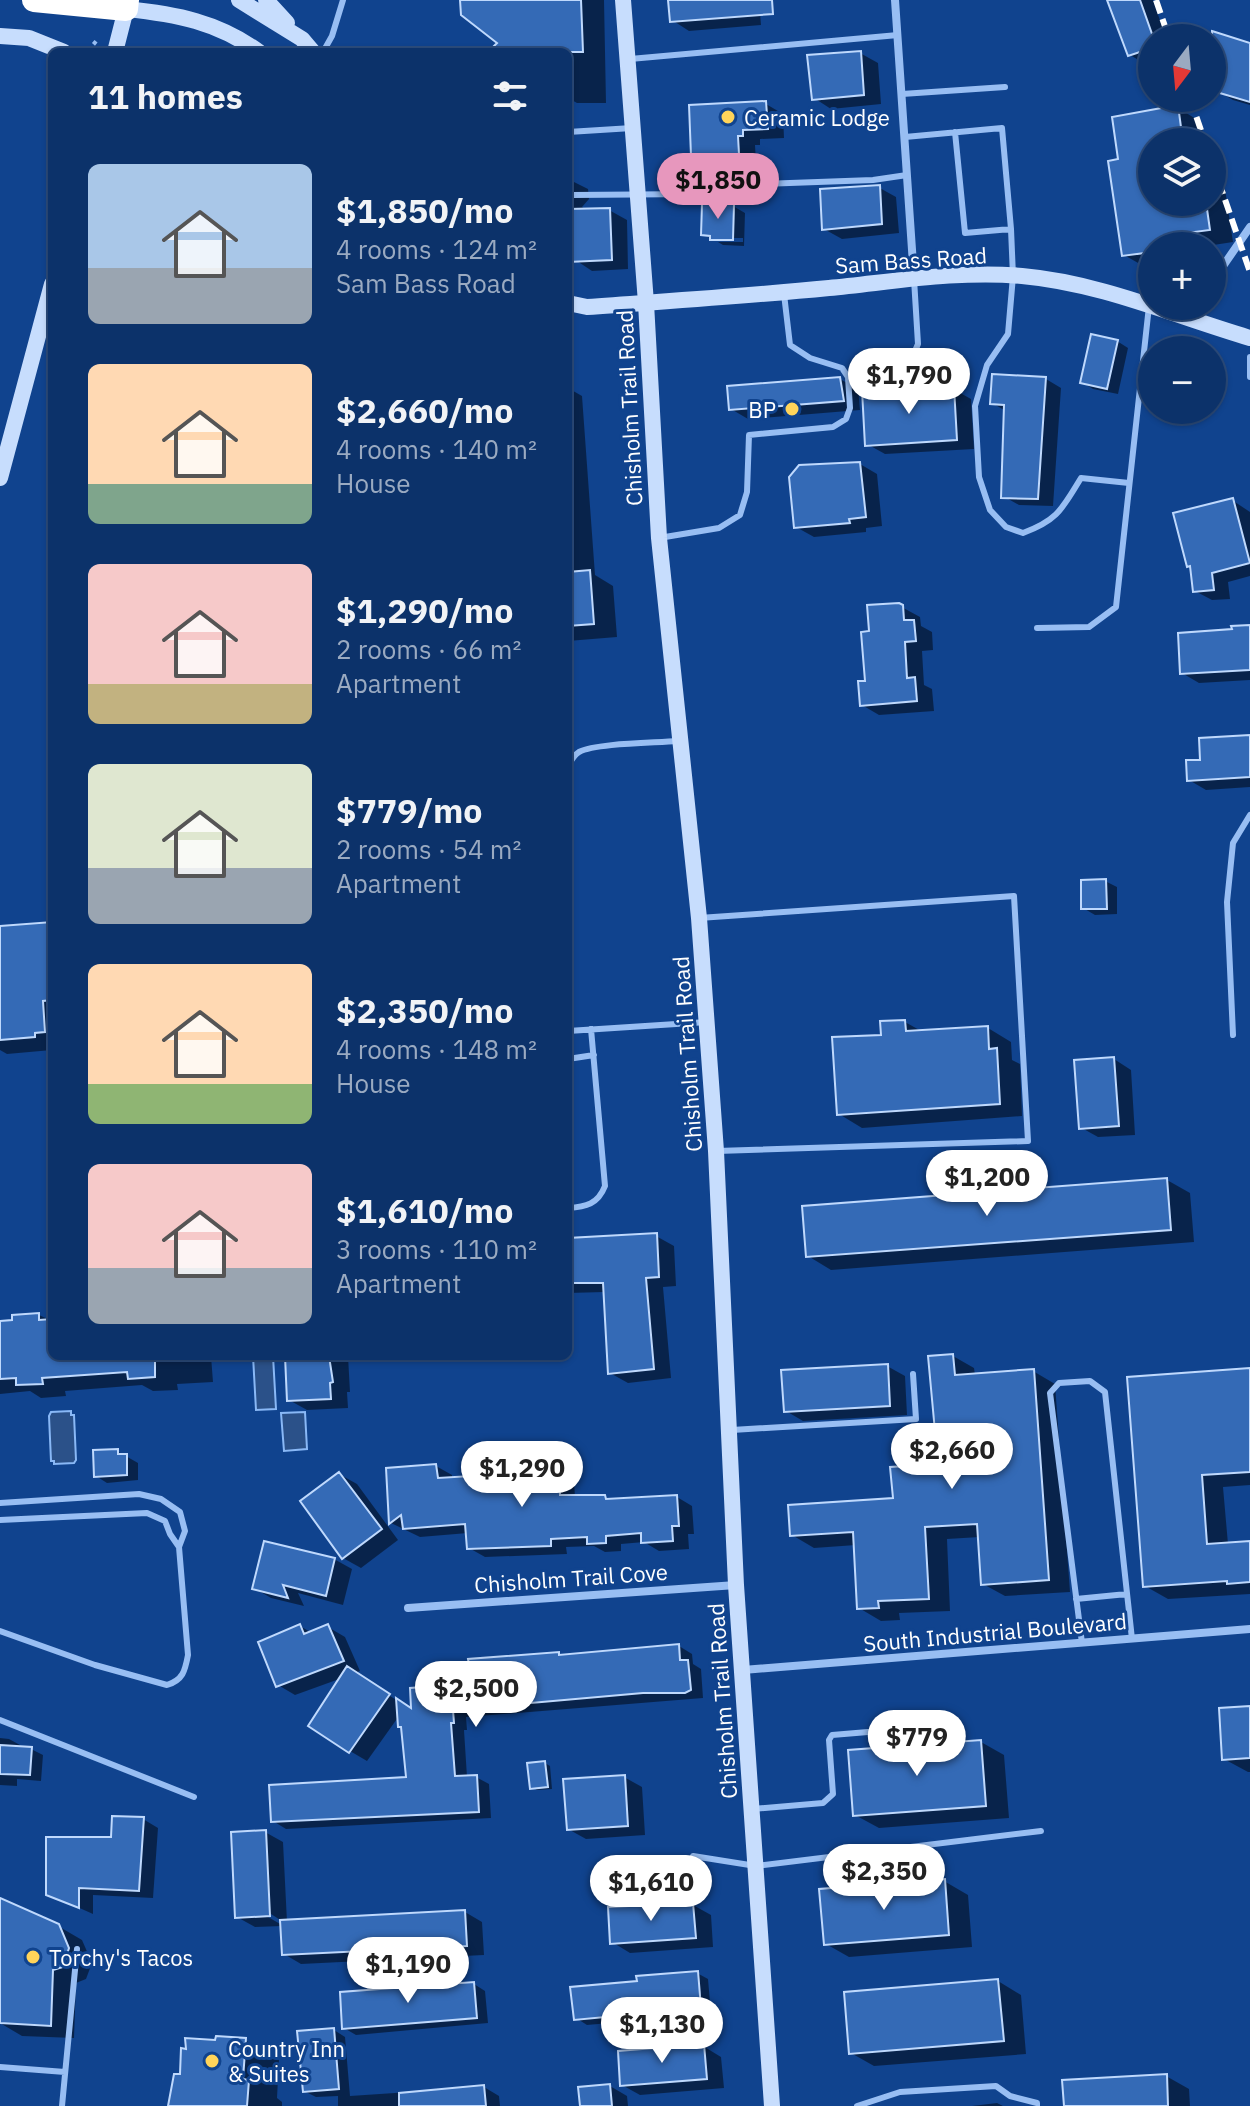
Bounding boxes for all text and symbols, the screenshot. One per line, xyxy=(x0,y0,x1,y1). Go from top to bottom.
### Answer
north arrow xyxy=(1138,24,1226,112)
map controls xyxy=(1138,24,1226,424)
text: 11 homes xyxy=(88,74,243,118)
icon: filters xyxy=(488,74,532,118)
place label: Ceramic Lodge xyxy=(744,103,890,132)
marker: Ceramic Lodge xyxy=(719,108,737,126)
button: layers xyxy=(1138,128,1226,216)
pin: $1,850 xyxy=(653,153,783,221)
text: $1,850 xyxy=(675,162,761,196)
text: $1,850/mo xyxy=(336,188,513,232)
icon: home xyxy=(152,196,248,292)
text: 4 rooms · 124 m² xyxy=(336,232,537,266)
button: + xyxy=(1138,232,1226,320)
street label: Sam Bass Road xyxy=(834,240,988,280)
text: Sam Bass Road xyxy=(336,266,516,300)
street label: Chisholm Trail Road xyxy=(609,309,649,507)
button: − xyxy=(1138,336,1226,424)
pin: $1,790 xyxy=(844,348,974,416)
text: $1,790 xyxy=(866,357,952,391)
text: $2,660/mo xyxy=(336,388,513,432)
place label: BP xyxy=(748,395,776,424)
icon: home xyxy=(152,396,248,492)
marker: BP xyxy=(783,400,801,418)
text: 4 rooms · 140 m² xyxy=(336,432,537,466)
text: House xyxy=(336,466,411,500)
text: $1,290/mo xyxy=(336,588,513,632)
icon: home xyxy=(152,596,248,692)
text: 2 rooms · 66 m² xyxy=(336,632,521,666)
text: Apartment xyxy=(336,666,461,700)
text: $779/mo xyxy=(336,788,483,832)
icon: home xyxy=(152,796,248,892)
text: 2 rooms · 54 m² xyxy=(336,832,521,866)
text: Apartment xyxy=(336,866,461,900)
street label: Chisholm Trail Road xyxy=(666,955,708,1153)
text: $2,350/mo xyxy=(336,988,513,1032)
icon: home xyxy=(152,996,248,1092)
text: 4 rooms · 148 m² xyxy=(336,1032,537,1066)
text: House xyxy=(336,1066,411,1100)
pin: $1,200 xyxy=(922,1150,1052,1218)
text: $1,200 xyxy=(944,1159,1030,1193)
text: $1,610/mo xyxy=(336,1188,513,1232)
icon: home xyxy=(152,1196,248,1292)
text: 3 rooms · 110 m² xyxy=(336,1232,537,1266)
text: Apartment xyxy=(336,1266,461,1300)
pin: $2,660 xyxy=(887,1423,1017,1491)
text: $2,660 xyxy=(909,1432,995,1466)
pin: $1,290 xyxy=(457,1441,587,1509)
text: $1,290 xyxy=(479,1450,565,1484)
street label: Chisholm Trail Cove xyxy=(473,1557,669,1599)
street label: Chisholm Trail Road xyxy=(701,1602,743,1800)
street label: South Industrial Boulevard xyxy=(862,1606,1128,1658)
pin: $2,500 xyxy=(411,1661,541,1729)
text: $2,500 xyxy=(433,1670,519,1704)
pin: $779 xyxy=(870,1710,964,1778)
text: $779 xyxy=(886,1719,948,1753)
pin: $2,350 xyxy=(819,1844,949,1912)
text: $2,350 xyxy=(841,1853,927,1887)
pin: $1,610 xyxy=(586,1855,716,1923)
text: $1,610 xyxy=(608,1864,694,1898)
pin: $1,190 xyxy=(343,1937,473,2005)
place label: Torchy's Tacos xyxy=(49,1943,193,1972)
text: $1,190 xyxy=(365,1946,451,1980)
marker: Torchy's Tacos xyxy=(24,1948,42,1966)
pin: $1,130 xyxy=(597,1997,727,2065)
text: $1,130 xyxy=(619,2006,705,2040)
place label: Country Inn & Suites xyxy=(228,2034,345,2088)
marker: Country Inn & Suites xyxy=(203,2052,221,2070)

